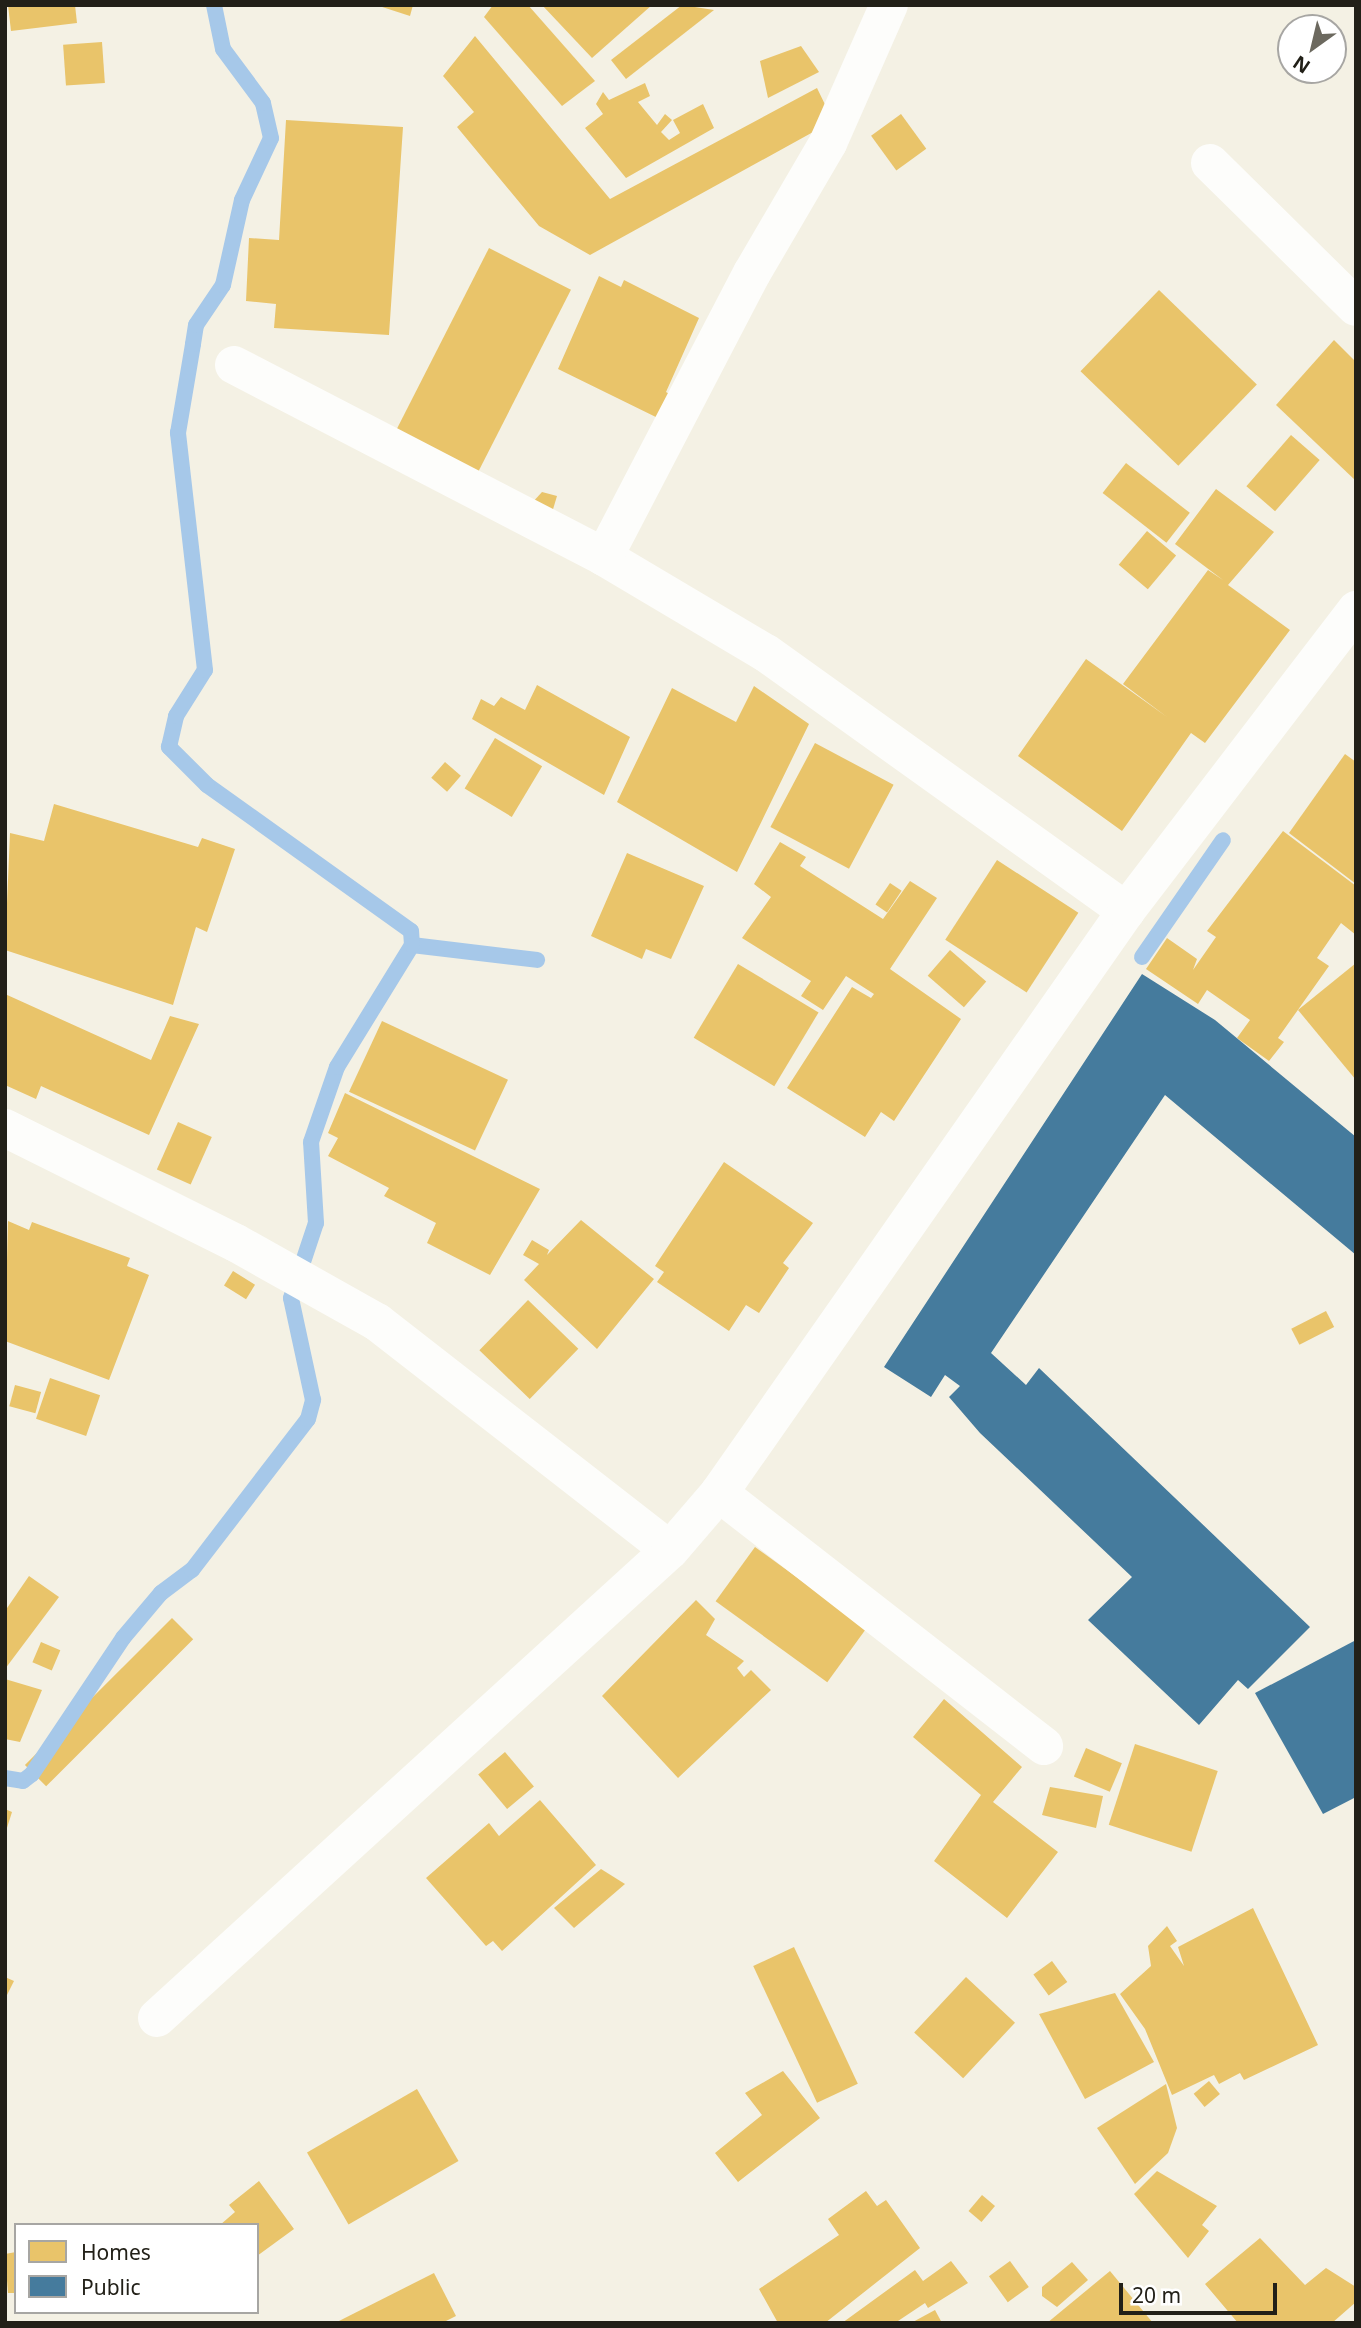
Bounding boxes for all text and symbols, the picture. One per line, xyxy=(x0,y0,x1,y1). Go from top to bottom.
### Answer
north arrow xyxy=(1277,14,1347,84)
text: N xyxy=(1288,50,1315,80)
legend xyxy=(14,2223,259,2314)
text: Homes xyxy=(81,2238,151,2266)
scale bar xyxy=(1123,2268,1280,2312)
text: Public xyxy=(81,2273,141,2301)
text: 20 m xyxy=(1132,2281,1181,2309)

